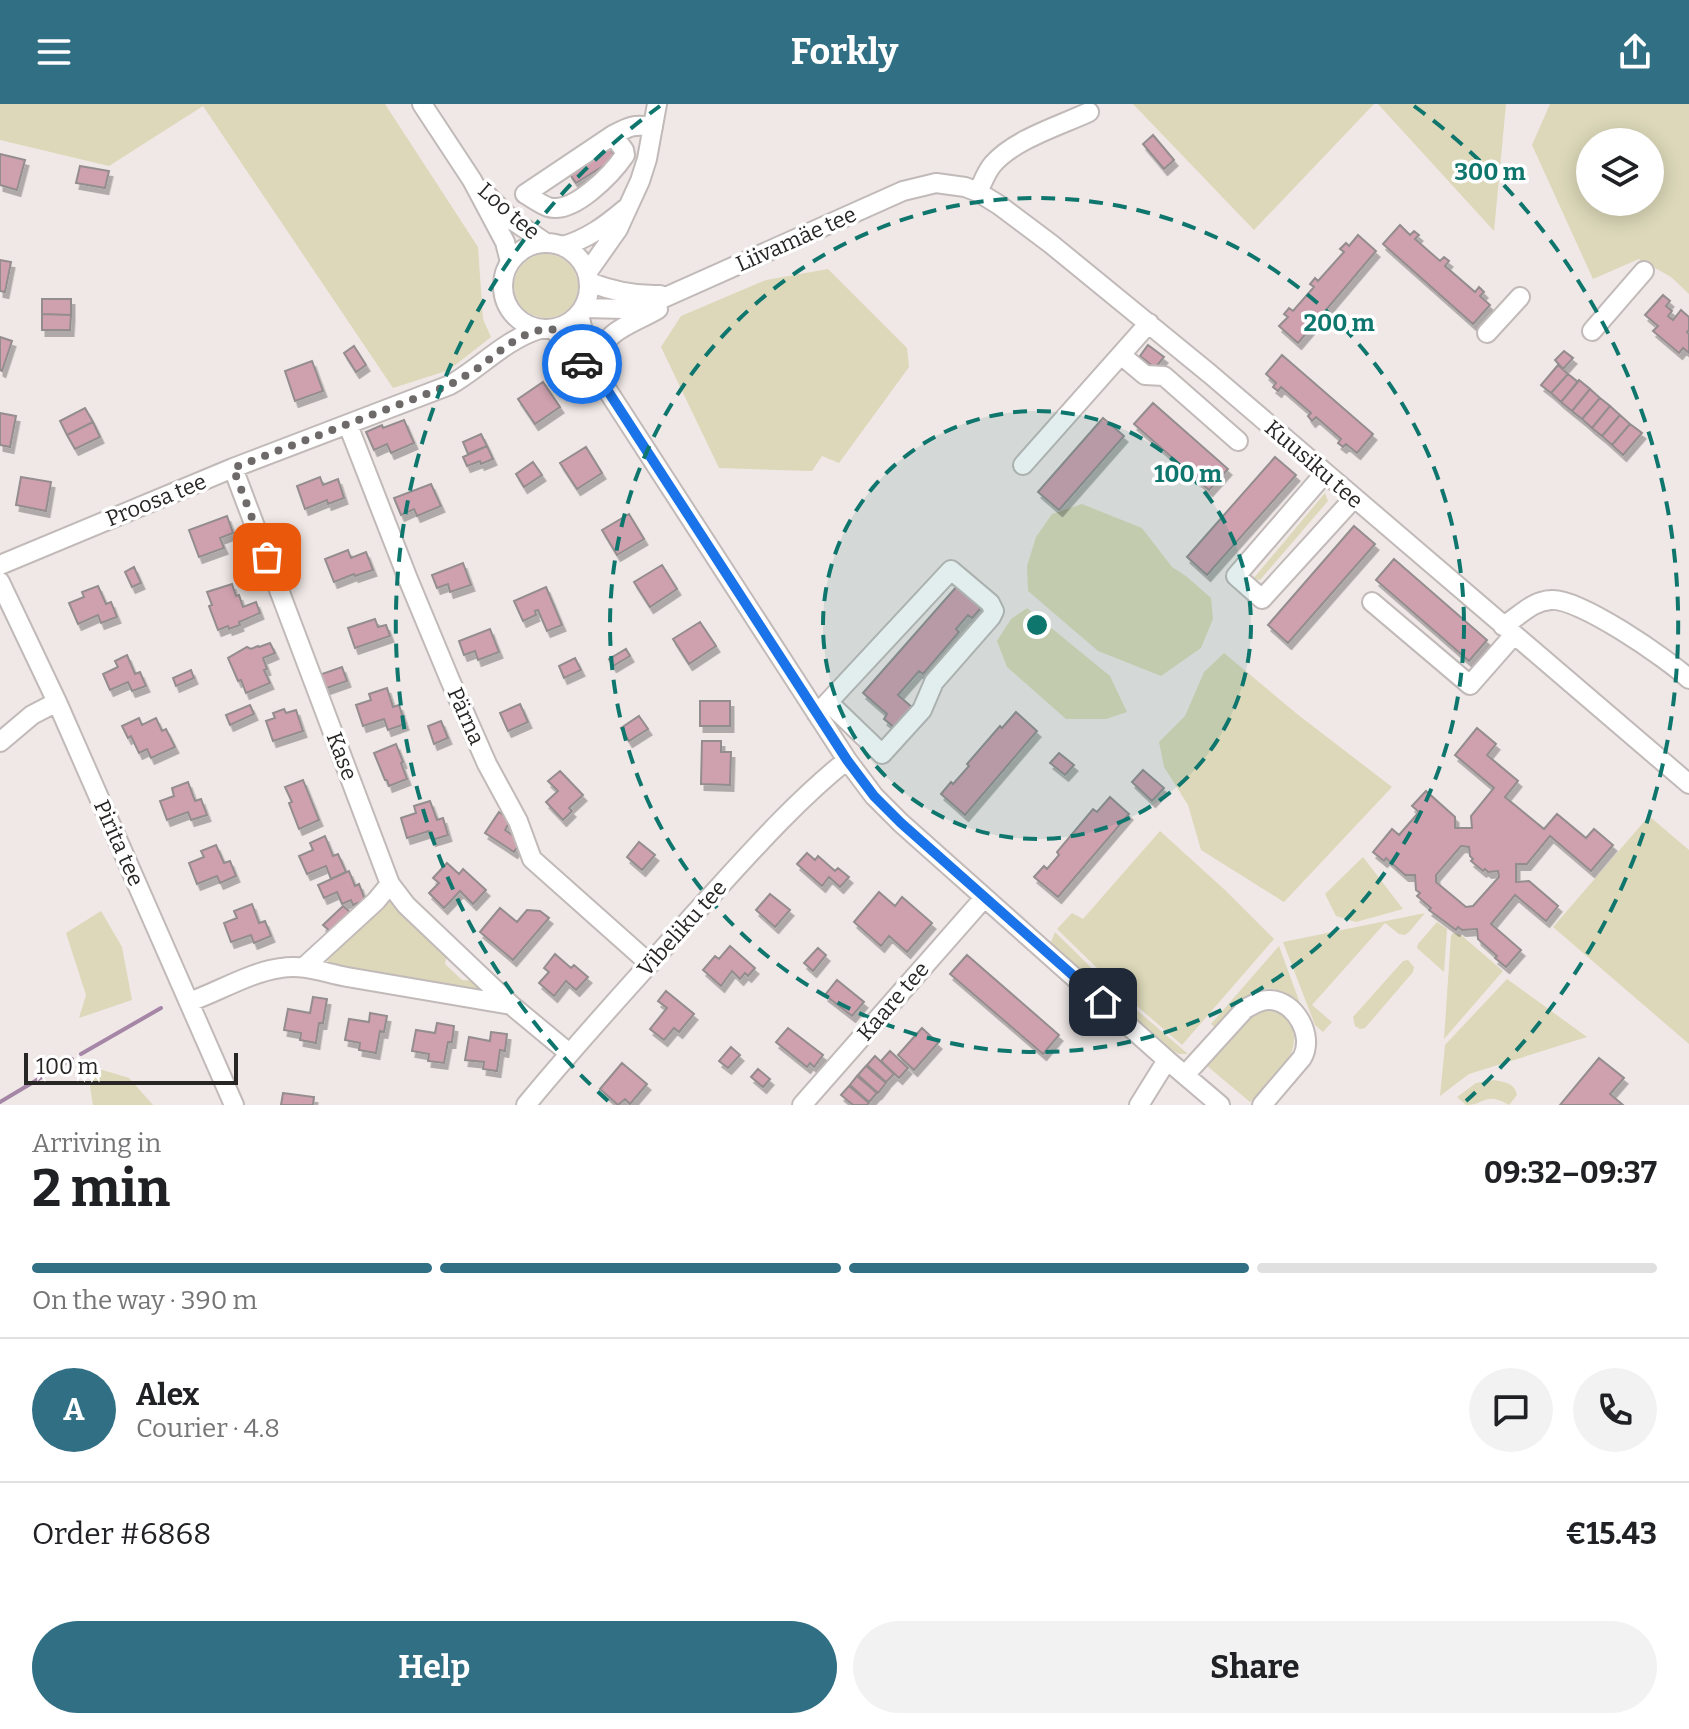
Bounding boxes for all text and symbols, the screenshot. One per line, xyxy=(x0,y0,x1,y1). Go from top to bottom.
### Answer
icon: menu xyxy=(32,30,76,74)
text: Forkly xyxy=(791,30,898,74)
icon: share xyxy=(1613,30,1657,74)
map controls xyxy=(1576,128,1664,216)
button: layers xyxy=(1576,128,1664,216)
text: 300 m xyxy=(1454,158,1526,186)
street label: Loo tee xyxy=(472,177,546,245)
street label: Liivamäe tee xyxy=(732,200,860,278)
text: 200 m xyxy=(1303,309,1375,337)
courier xyxy=(542,324,622,404)
icon: car xyxy=(560,342,604,386)
street label: Kuusiku tee xyxy=(1259,414,1369,514)
text: 100 m xyxy=(1154,460,1222,488)
street label: Proosa tee xyxy=(102,468,210,532)
pin xyxy=(233,523,301,591)
icon: bag xyxy=(245,535,289,579)
centre of rings xyxy=(1023,611,1051,639)
street label: Pärna xyxy=(441,683,491,749)
street label: Kase xyxy=(321,728,363,784)
street label: Pirita tee xyxy=(88,796,150,890)
street label: Vibeliku tee xyxy=(632,874,732,982)
street label: Kaare tee xyxy=(851,956,935,1046)
pin xyxy=(1069,968,1137,1036)
icon: home xyxy=(1081,980,1125,1024)
scale bar xyxy=(24,1049,238,1085)
text: 100 m xyxy=(36,1053,99,1080)
text: Arriving in xyxy=(32,1128,161,1159)
text: 09:32–09:37 xyxy=(1484,1155,1657,1191)
text: 2 min xyxy=(32,1157,170,1220)
text: On the way · 390 m xyxy=(32,1285,257,1316)
button: chat xyxy=(1469,1368,1553,1452)
button: phone xyxy=(1573,1368,1657,1452)
text: Alex xyxy=(136,1377,199,1413)
text: A xyxy=(63,1392,85,1428)
text: Courier · 4.8 xyxy=(136,1413,280,1444)
text: Order #6868 xyxy=(32,1516,211,1552)
text: €15.43 xyxy=(1565,1516,1657,1552)
button: Help xyxy=(32,1621,837,1713)
button: Share xyxy=(853,1621,1657,1713)

